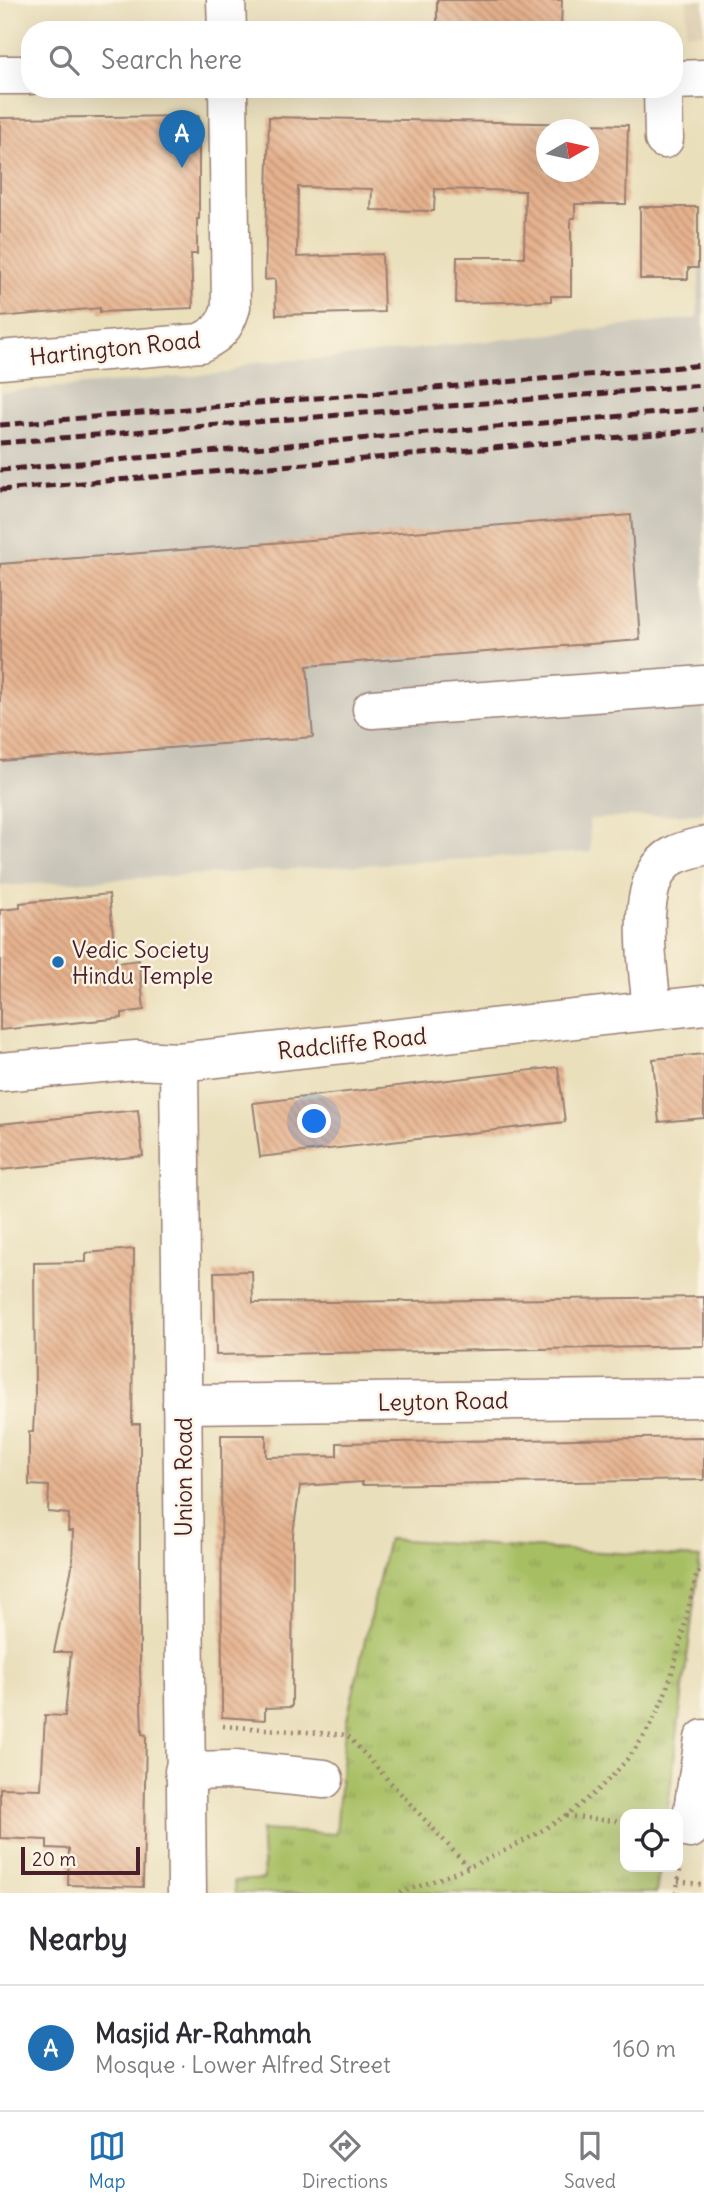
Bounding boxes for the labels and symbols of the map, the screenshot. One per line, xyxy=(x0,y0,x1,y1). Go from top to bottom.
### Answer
pin: A xyxy=(159,110,205,168)
north arrow xyxy=(536,119,599,182)
street label: Hartington Road xyxy=(28,325,202,371)
place label: Vedic Society Hindu Temple xyxy=(72,935,213,990)
marker: Vedic Society Hindu Temple xyxy=(50,954,66,970)
street label: Radcliffe Road xyxy=(276,1021,428,1065)
your location xyxy=(297,1104,331,1138)
street label: Leyton Road xyxy=(377,1385,509,1417)
street label: Union Road xyxy=(169,1417,198,1537)
scale bar xyxy=(21,1844,140,1876)

